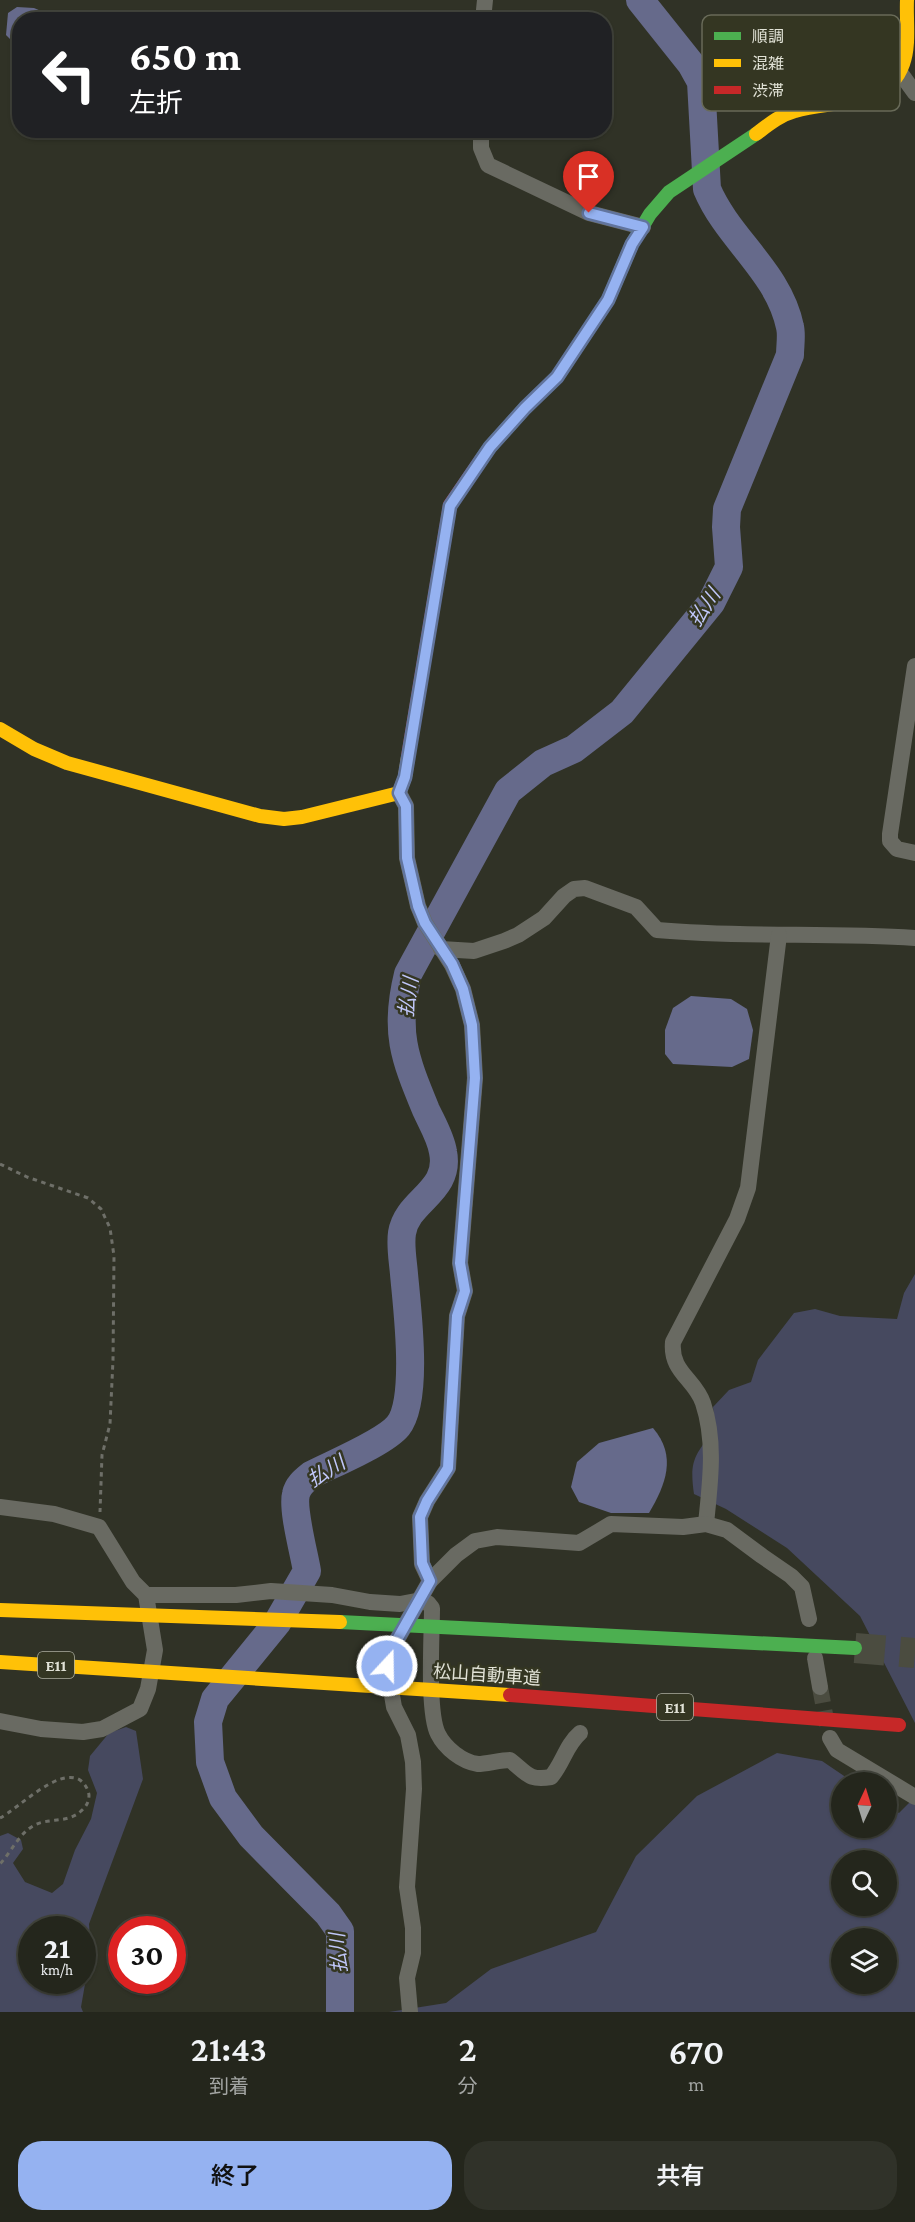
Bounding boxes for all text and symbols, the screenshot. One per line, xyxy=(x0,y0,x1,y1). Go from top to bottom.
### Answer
legend xyxy=(702,15,900,111)
text: 順調 xyxy=(752,28,784,45)
text: 650 m xyxy=(129,32,241,79)
icon: left xyxy=(30,36,108,114)
text: 混雑 xyxy=(752,55,784,72)
text: 渋滞 xyxy=(752,82,784,99)
text: 左折 xyxy=(129,88,183,118)
pin xyxy=(563,151,614,213)
icon: arrive xyxy=(572,160,605,193)
water label: 払川 xyxy=(684,583,725,630)
water label: 払川 xyxy=(394,974,422,1018)
water label: 払川 xyxy=(303,1450,350,1491)
position arrow xyxy=(355,1634,419,1698)
road number: E11 xyxy=(38,1652,74,1678)
street label: 松山自動車道 xyxy=(432,1661,542,1689)
road number: E11 xyxy=(657,1694,693,1720)
north arrow xyxy=(831,1772,897,1838)
map controls xyxy=(831,1772,897,1994)
button: search xyxy=(831,1850,897,1916)
speed limit sign: 30 xyxy=(108,1916,186,1994)
button: layers xyxy=(831,1928,897,1994)
water label: 払川 xyxy=(325,1930,350,1974)
text: 21 xyxy=(44,1931,70,1964)
text: km/h xyxy=(41,1962,73,1978)
text: 21:43 xyxy=(191,2029,267,2069)
text: 2 xyxy=(459,2029,477,2069)
text: 670 xyxy=(669,2032,724,2072)
text: m xyxy=(688,2073,704,2095)
text: 到着 xyxy=(209,2075,249,2097)
text: 分 xyxy=(458,2075,478,2097)
button: 終了 xyxy=(18,2141,452,2210)
button: 共有 xyxy=(464,2141,897,2210)

